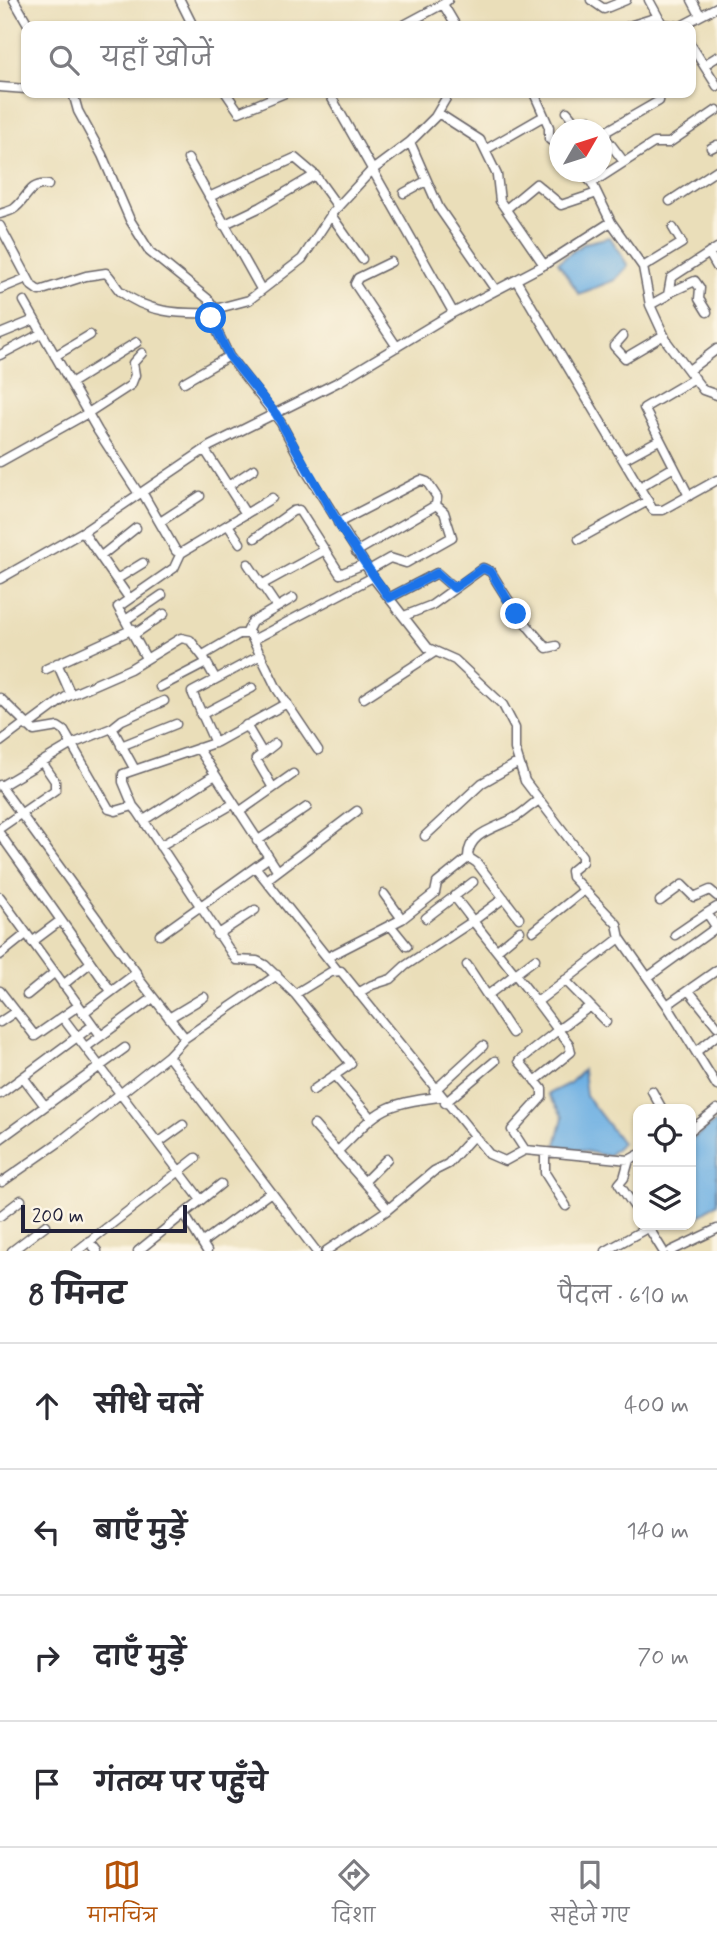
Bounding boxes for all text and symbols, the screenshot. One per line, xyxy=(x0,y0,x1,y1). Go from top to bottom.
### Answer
search box xyxy=(21,21,696,98)
icon: search xyxy=(45,41,83,79)
text: यहाँ खोजें xyxy=(101,42,213,76)
north arrow xyxy=(549,119,612,182)
route start xyxy=(195,302,226,333)
route end xyxy=(500,598,531,629)
map controls xyxy=(633,1104,696,1230)
button: locate xyxy=(633,1104,696,1167)
button: layers xyxy=(633,1167,696,1230)
scale bar xyxy=(21,1202,187,1234)
text: 200 m xyxy=(32,1204,84,1229)
text: 8 मिनट xyxy=(28,1276,126,1315)
text: पैदल · 610 m xyxy=(558,1282,689,1312)
icon: ahead xyxy=(28,1387,66,1425)
text: सीधे चलें xyxy=(95,1389,202,1423)
text: 400 m xyxy=(624,1391,689,1421)
icon: left xyxy=(28,1513,66,1551)
text: बाएँ मुड़ें xyxy=(95,1515,187,1549)
text: 140 m xyxy=(626,1517,689,1547)
icon: right xyxy=(28,1639,66,1677)
text: दाएँ मुड़ें xyxy=(95,1641,186,1675)
text: 70 m xyxy=(637,1643,689,1673)
icon: arrive xyxy=(28,1765,66,1803)
text: गंतव्य पर पहुँचे xyxy=(95,1767,267,1801)
tab: मानचित्र xyxy=(88,1856,157,1936)
tab: दिशा xyxy=(332,1856,375,1936)
tab: सहेजे गए xyxy=(550,1856,629,1936)

